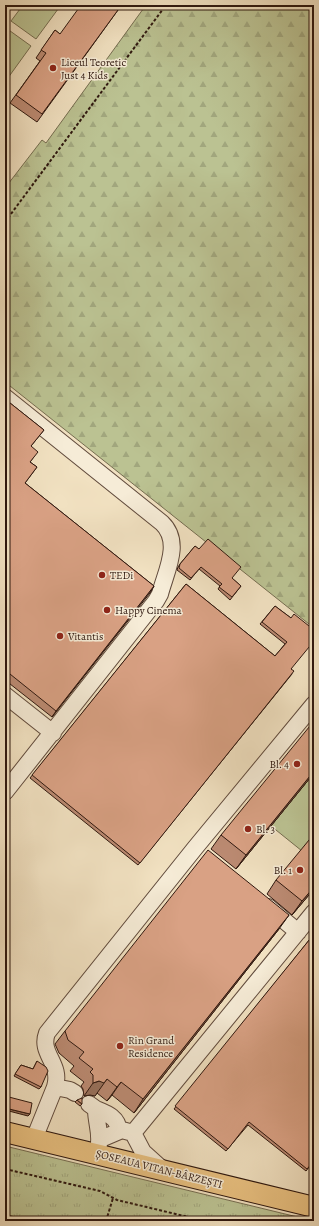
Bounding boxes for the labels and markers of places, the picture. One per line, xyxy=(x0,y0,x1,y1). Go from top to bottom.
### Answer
place label: Liceul Teoretic Just 4 Kids xyxy=(61,55,126,83)
marker: Liceul Teoretic Just 4 Kids xyxy=(48,63,58,73)
place label: TEDi xyxy=(110,568,133,583)
marker: TEDi xyxy=(97,570,107,580)
place label: Happy Cinema xyxy=(115,603,183,618)
marker: Happy Cinema xyxy=(102,605,112,615)
place label: Vitantis xyxy=(67,629,103,644)
marker: Vitantis xyxy=(55,631,65,641)
place label: Bl. 4 xyxy=(269,757,289,772)
marker: Bl. 4 xyxy=(292,759,302,769)
place label: Bl. 3 xyxy=(256,822,275,837)
marker: Bl. 3 xyxy=(243,824,253,834)
place label: Bl. 1 xyxy=(274,863,292,878)
marker: Bl. 1 xyxy=(295,865,305,875)
place label: Rin Grand Residence xyxy=(128,1033,174,1061)
marker: Rin Grand Residence xyxy=(115,1041,125,1051)

